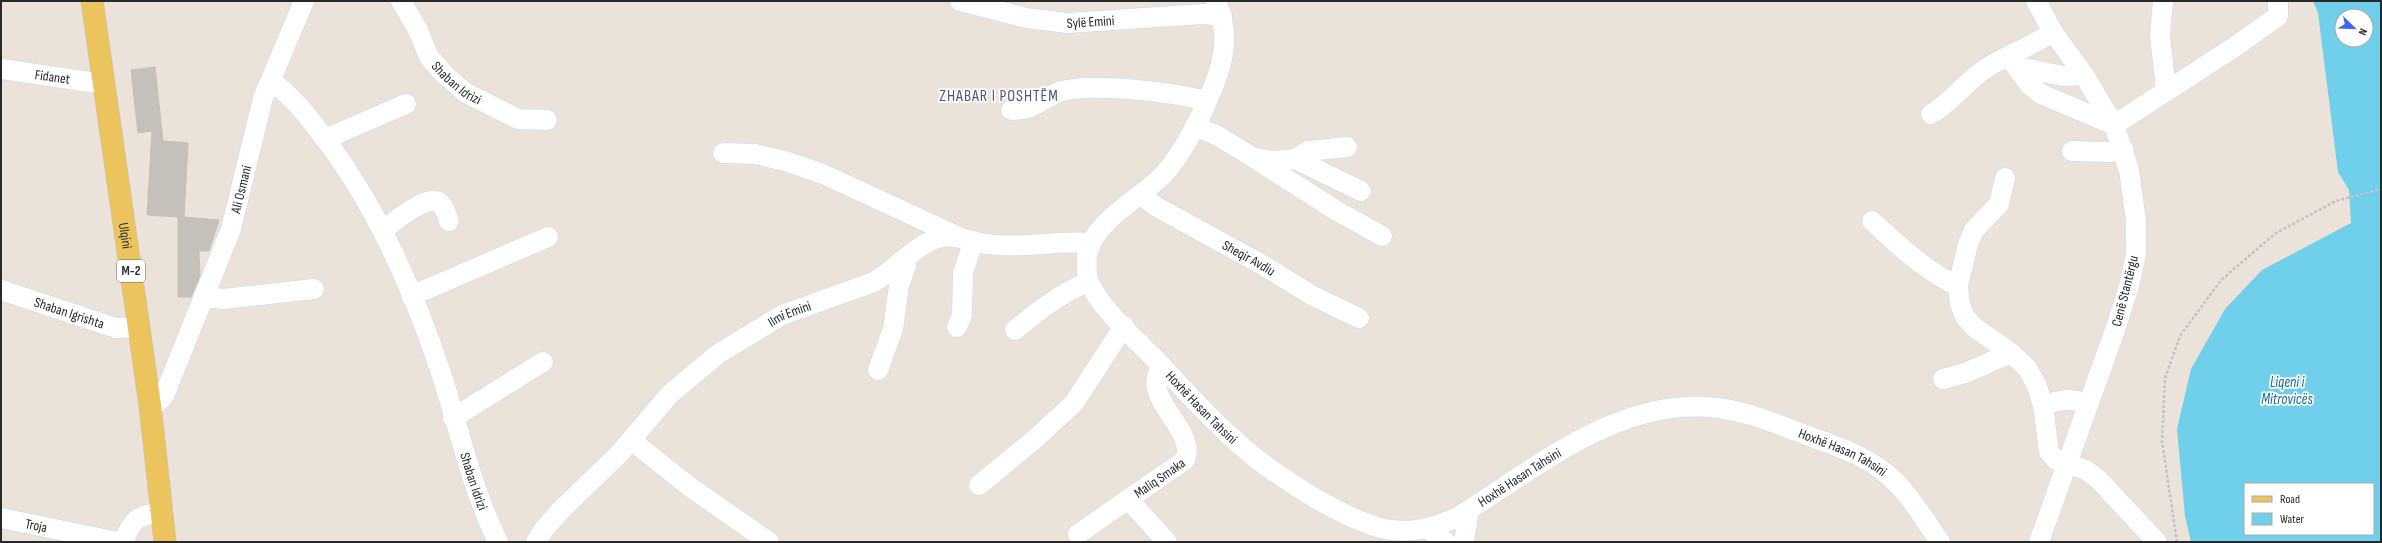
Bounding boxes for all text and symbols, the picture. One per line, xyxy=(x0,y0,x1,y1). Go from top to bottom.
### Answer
north arrow xyxy=(2334,8,2374,48)
street label: Sylë Emini xyxy=(1066,11,1115,32)
text: N xyxy=(2356,26,2370,37)
street label: Shaban Idrizi xyxy=(428,58,484,108)
street label: Fidanet xyxy=(34,66,71,87)
district label: ZHABAR I POSHTËM xyxy=(939,87,1059,106)
street label: Ali Osmani xyxy=(226,164,255,216)
street label: Ulqini xyxy=(115,221,136,250)
street label: Sheqir Avdiu xyxy=(1220,236,1279,279)
street label: Cenë Stantërgu xyxy=(2108,254,2142,328)
road number: M-2 xyxy=(117,260,145,282)
street label: Shaban Igrishta xyxy=(32,293,106,332)
street label: Ilmi Emini xyxy=(765,297,813,330)
street label: Hoxhë Hasan Tahsini xyxy=(1162,367,1241,447)
water label: Liqeni i Mitrovicës xyxy=(2261,373,2313,409)
street label: Hoxhë Hasan Tahsini xyxy=(1796,424,1891,480)
street label: Hoxhë Hasan Tahsini xyxy=(1475,444,1564,510)
street label: Shaban Idrizi xyxy=(457,450,492,512)
street label: Maliq Smaka xyxy=(1131,454,1188,501)
legend xyxy=(2244,483,2374,535)
text: Road xyxy=(2280,492,2300,507)
text: Water xyxy=(2280,512,2304,527)
street label: Troja xyxy=(24,515,49,536)

